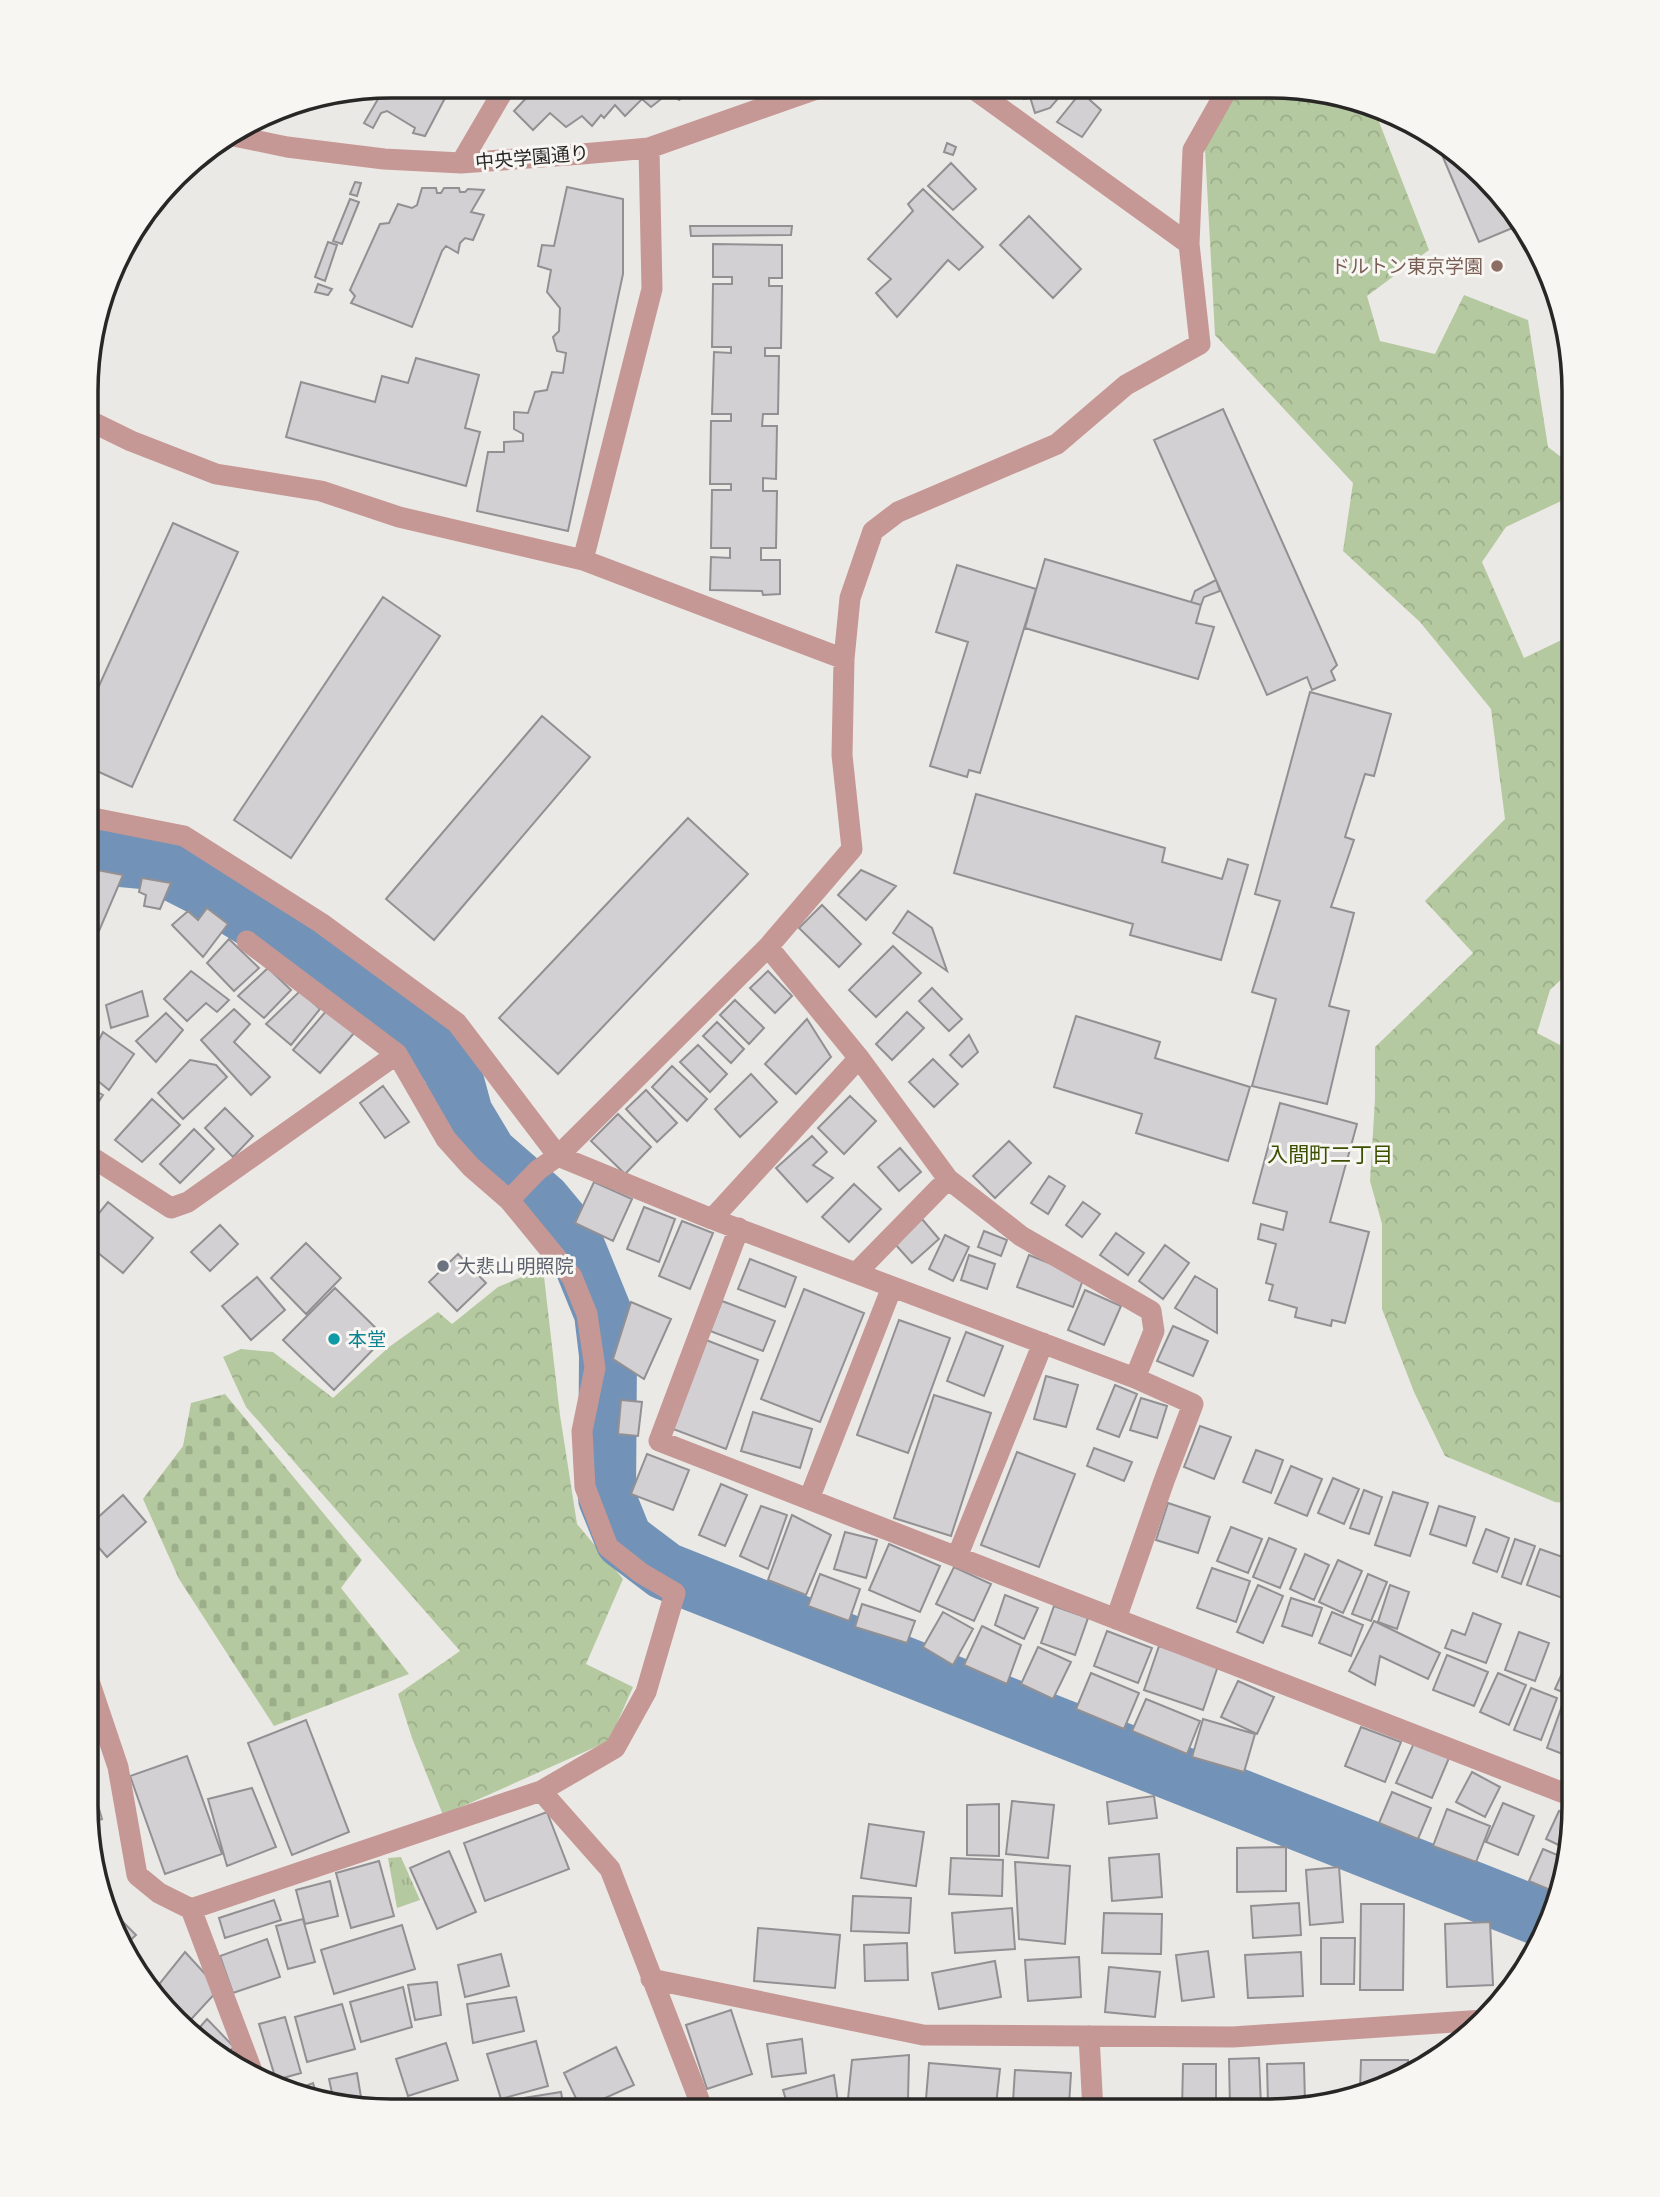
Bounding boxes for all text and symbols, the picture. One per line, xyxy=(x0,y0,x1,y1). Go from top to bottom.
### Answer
street label: 中央学園通り xyxy=(474,141,590,173)
place label: ドルトン東京学園 xyxy=(1331,255,1483,277)
marker: ドルトン東京学園 xyxy=(1489,258,1505,274)
district label: 入間町二丁目 xyxy=(1267,1142,1393,1166)
place label: 大悲山 明照院 xyxy=(457,1255,574,1277)
marker: 大悲山 明照院 xyxy=(435,1258,451,1274)
place label: 本堂 xyxy=(348,1328,386,1350)
marker: 本堂 xyxy=(326,1331,342,1347)

